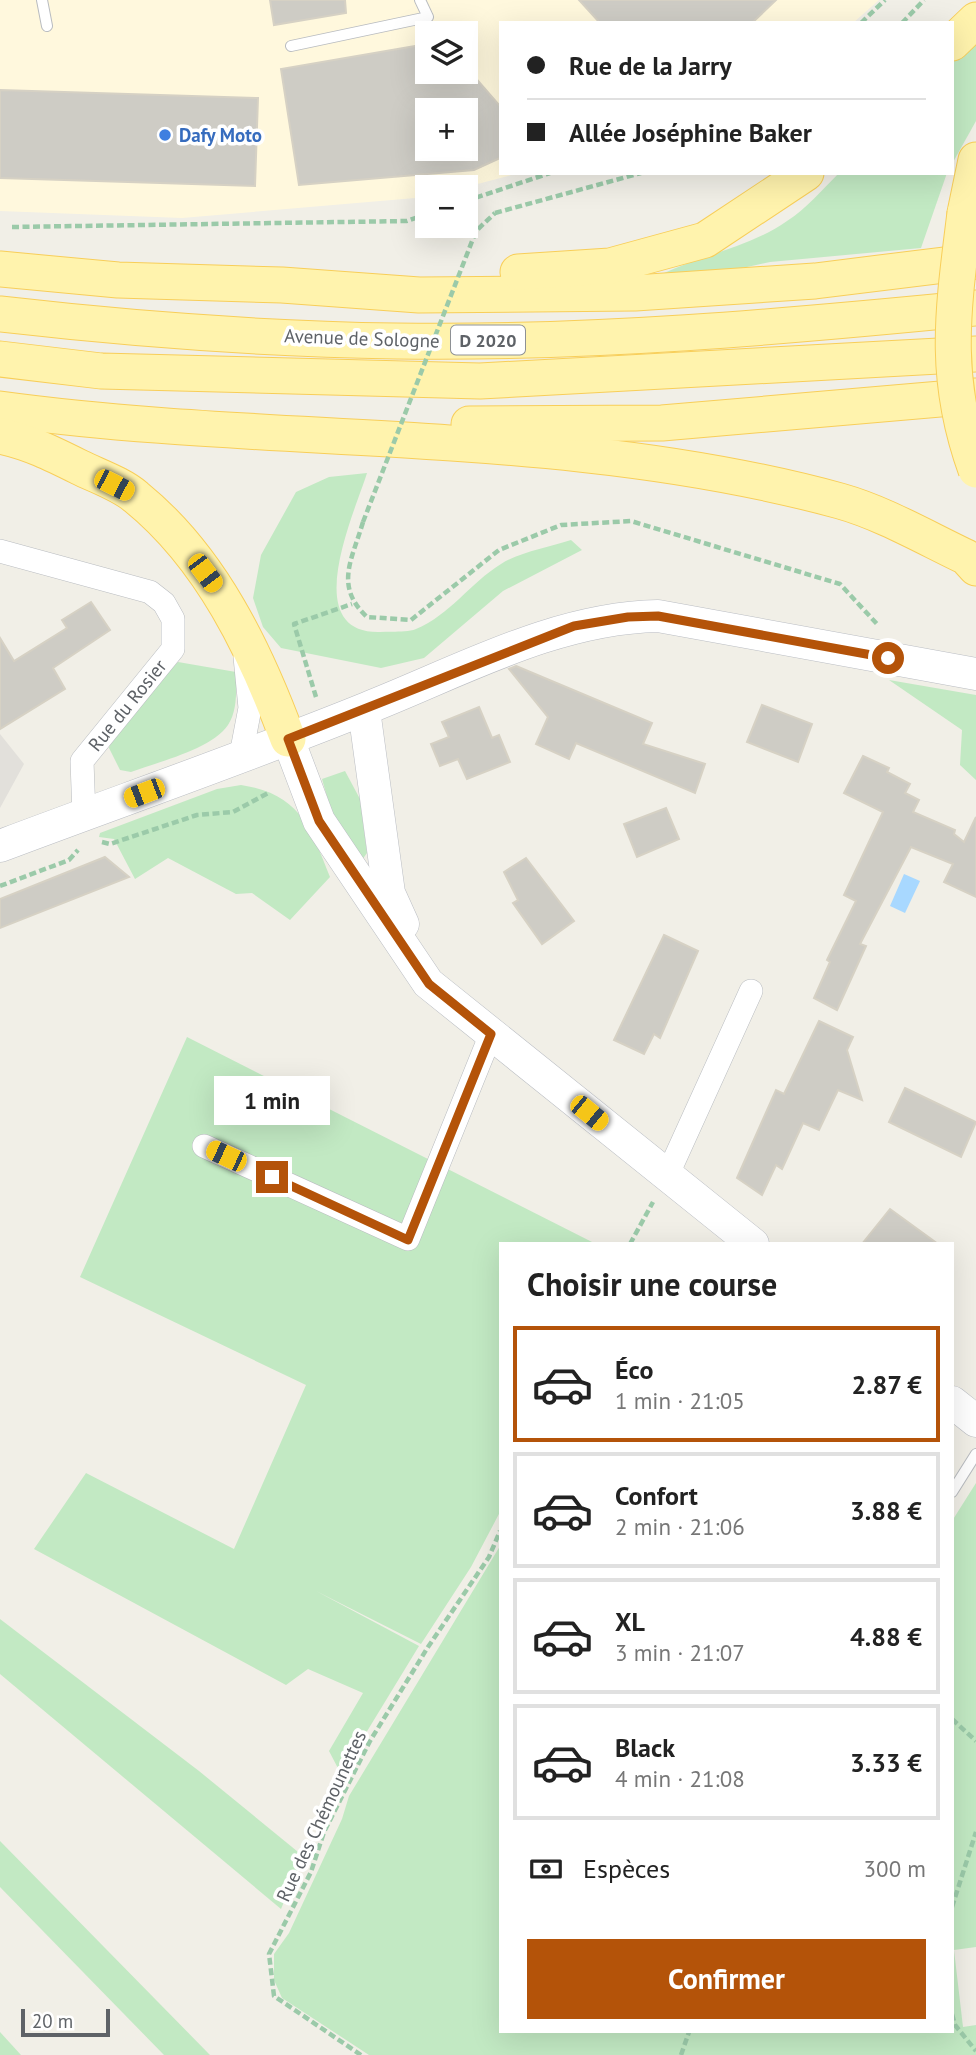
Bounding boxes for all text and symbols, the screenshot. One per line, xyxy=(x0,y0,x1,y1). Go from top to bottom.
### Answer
map controls xyxy=(415,21,478,238)
button: layers xyxy=(415,21,478,84)
text: Rue de la Jarry xyxy=(569,49,732,82)
button: + xyxy=(415,98,478,161)
text: Allée Joséphine Baker xyxy=(569,116,812,149)
place label: Dafy Moto xyxy=(179,123,262,147)
marker: Dafy Moto xyxy=(157,127,173,143)
button: − xyxy=(415,175,478,238)
street label: Avenue de Sologne xyxy=(284,323,440,353)
road number: D 2020 xyxy=(451,326,525,354)
car xyxy=(91,466,138,504)
car xyxy=(184,550,227,596)
route start xyxy=(872,642,904,674)
street label: Rue du Rosier xyxy=(83,654,172,756)
car xyxy=(121,776,168,810)
callout: 1 min xyxy=(214,1076,330,1124)
text: 1 min xyxy=(244,1086,300,1115)
car xyxy=(567,1092,612,1134)
car xyxy=(203,1138,250,1174)
route end xyxy=(256,1161,288,1193)
text: Choisir une course xyxy=(527,1263,777,1305)
icon: car xyxy=(531,1353,594,1416)
text: Éco xyxy=(615,1353,653,1386)
text: 2.87 € xyxy=(851,1368,922,1401)
text: 1 min · 21:05 xyxy=(615,1386,745,1415)
icon: car xyxy=(531,1479,594,1542)
text: Confort xyxy=(615,1479,698,1512)
text: 3.88 € xyxy=(850,1494,922,1527)
text: 2 min · 21:06 xyxy=(615,1512,745,1541)
icon: car xyxy=(531,1605,594,1668)
text: XL xyxy=(615,1605,645,1638)
text: 4.88 € xyxy=(850,1620,922,1653)
text: 3 min · 21:07 xyxy=(615,1638,745,1667)
street label: Rue des Chémounettes xyxy=(271,1727,371,1905)
icon: car xyxy=(531,1731,594,1794)
text: Black xyxy=(615,1731,675,1764)
text: 3.33 € xyxy=(850,1746,922,1779)
text: 4 min · 21:08 xyxy=(615,1764,745,1793)
icon: cash xyxy=(527,1850,565,1888)
text: Espèces xyxy=(583,1852,670,1885)
text: 300 m xyxy=(864,1854,926,1883)
button: Confirmer xyxy=(527,1939,926,2019)
scale bar xyxy=(21,2006,110,2038)
text: 20 m xyxy=(32,2009,73,2033)

